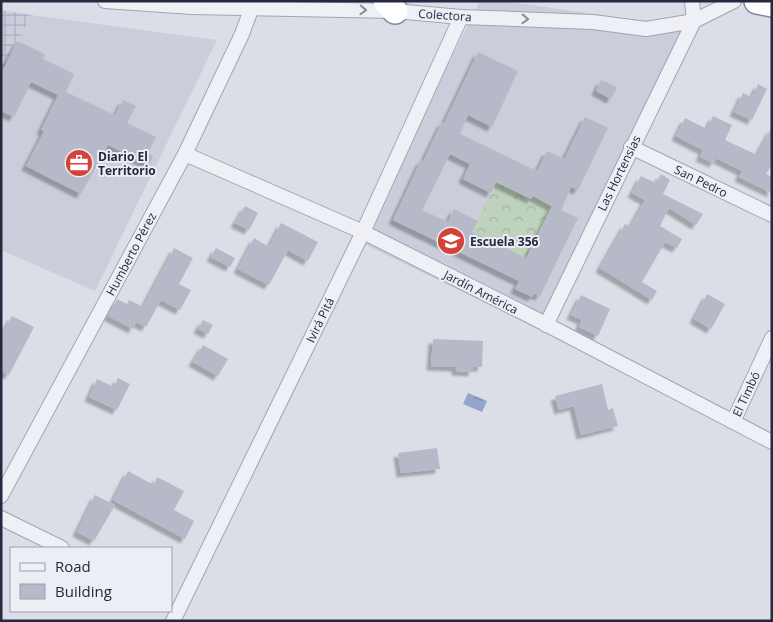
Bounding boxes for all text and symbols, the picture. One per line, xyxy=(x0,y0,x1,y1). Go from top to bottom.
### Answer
one-way arrow xyxy=(359,5,367,16)
street label: Colectora xyxy=(418,5,472,25)
one-way arrow xyxy=(522,14,530,25)
street label: Las Hortensias xyxy=(593,132,645,214)
office icon: Diario El Territorio xyxy=(64,148,94,178)
place label: Diario El Territorio xyxy=(98,148,156,179)
street label: San Pedro xyxy=(672,161,730,201)
street label: Humberto Pérez xyxy=(102,209,160,299)
school or university icon: Escuela 356 xyxy=(436,226,466,256)
place label: Escuela 356 xyxy=(470,233,539,250)
street label: Jardín América xyxy=(440,265,521,318)
street label: Ivirá Pitá xyxy=(302,295,338,345)
street label: El Timbó xyxy=(728,369,764,419)
legend xyxy=(10,547,172,612)
text: Road xyxy=(55,556,91,576)
text: Building xyxy=(55,581,112,601)

